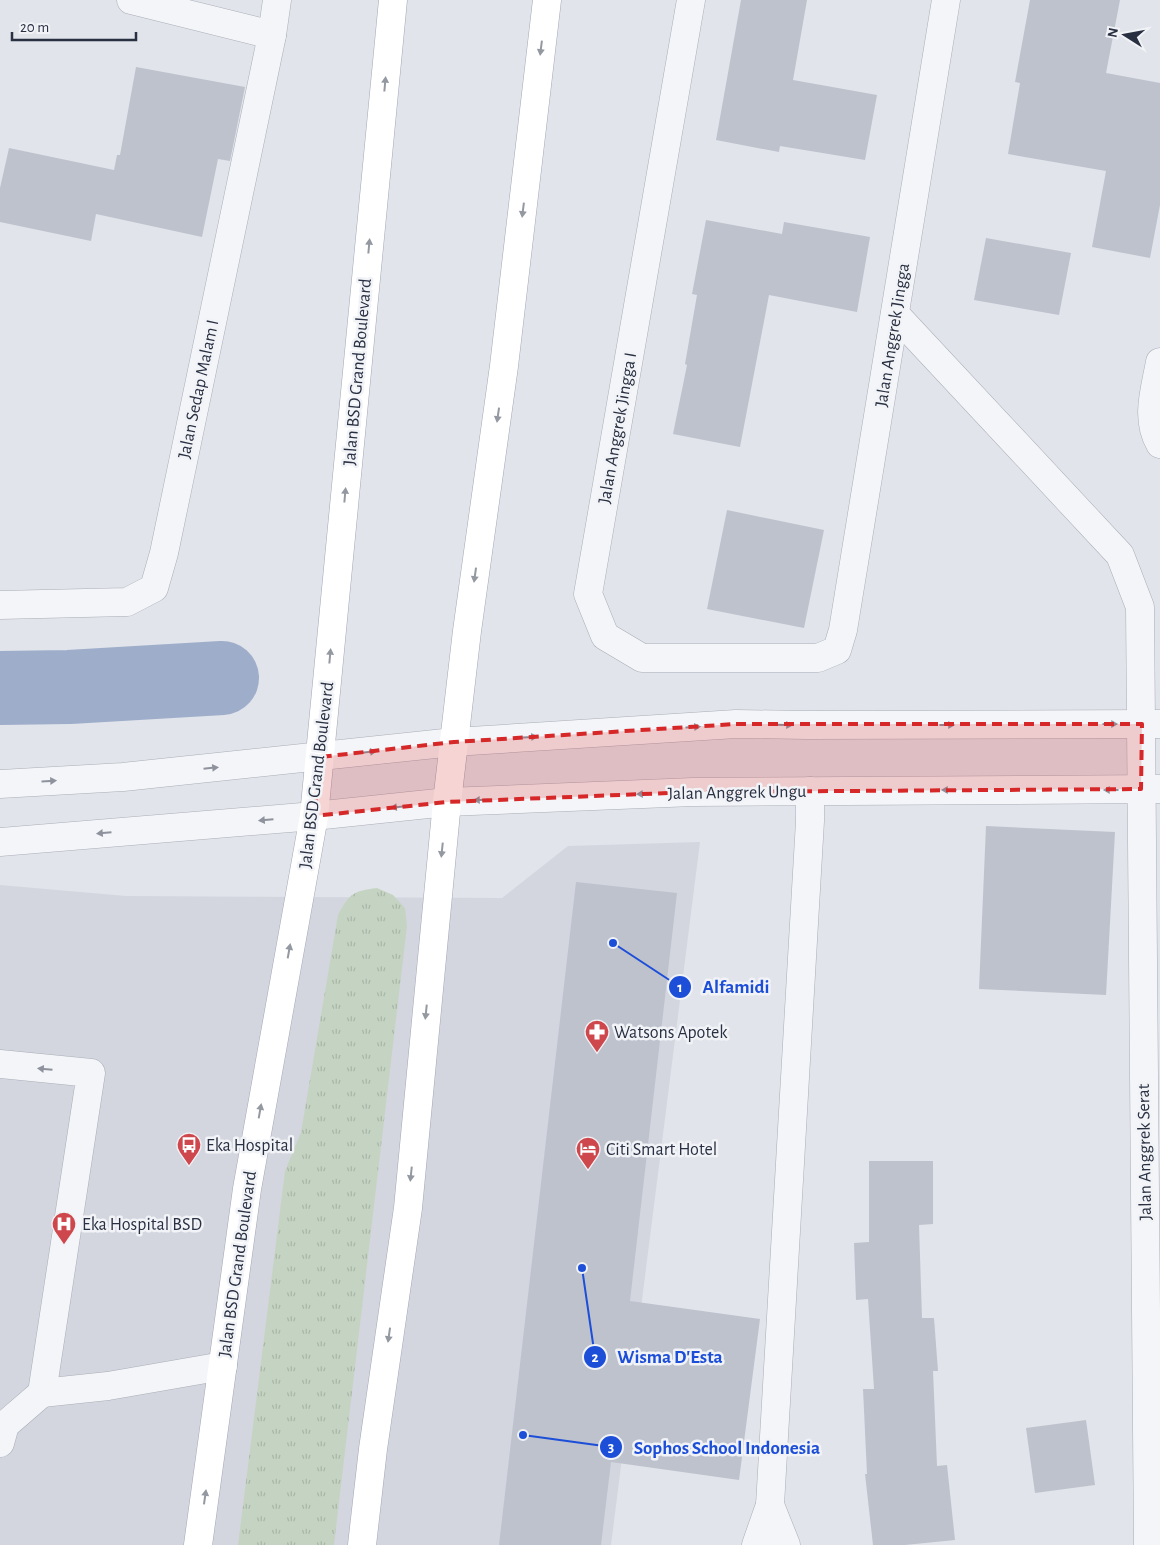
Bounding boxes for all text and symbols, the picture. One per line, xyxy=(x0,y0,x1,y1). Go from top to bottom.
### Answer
scale bar xyxy=(12,10,136,42)
north arrow xyxy=(1100,10,1150,60)
text: 20 m xyxy=(20,20,49,35)
text: N xyxy=(1105,27,1121,39)
one-way arrow xyxy=(537,41,545,57)
one-way arrow xyxy=(381,76,389,92)
one-way arrow xyxy=(519,202,527,218)
one-way arrow xyxy=(365,237,373,253)
street label: Jalan Anggrek Jingga xyxy=(873,262,913,408)
street label: Jalan BSD Grand Boulevard xyxy=(341,278,375,466)
street label: Jalan Sedap Malam I xyxy=(175,318,223,460)
street label: Jalan Anggrek Jingga I xyxy=(596,351,640,505)
one-way arrow xyxy=(493,407,501,423)
one-way arrow xyxy=(341,486,349,502)
one-way arrow xyxy=(470,568,478,584)
one-way arrow xyxy=(326,648,334,664)
street label: Jalan BSD Grand Boulevard xyxy=(297,681,337,869)
one-way arrow xyxy=(1102,720,1118,728)
one-way arrow xyxy=(777,721,793,729)
one-way arrow xyxy=(940,721,956,729)
one-way arrow xyxy=(685,722,701,730)
one-way arrow xyxy=(523,733,539,741)
one-way arrow xyxy=(361,748,377,756)
one-way arrow xyxy=(203,764,219,772)
one-way arrow xyxy=(41,777,57,785)
street label: Jalan Anggrek Ungu xyxy=(667,783,807,803)
one-way arrow xyxy=(941,786,957,794)
one-way arrow xyxy=(1103,786,1119,794)
one-way arrow xyxy=(635,790,651,798)
one-way arrow xyxy=(473,797,489,805)
one-way arrow xyxy=(390,803,406,811)
one-way arrow xyxy=(257,817,273,825)
one-way arrow xyxy=(95,830,111,838)
one-way arrow xyxy=(438,843,446,859)
one-way arrow xyxy=(286,942,294,958)
callout: Alfamidi xyxy=(667,970,779,1004)
text: Alfamidi xyxy=(703,978,769,997)
text: 1 xyxy=(677,980,683,995)
one-way arrow xyxy=(422,1004,430,1020)
pharmacy icon: Watsons Apotek xyxy=(584,1019,610,1053)
place label: Watsons Apotek xyxy=(614,1024,728,1042)
one-way arrow xyxy=(37,1065,53,1073)
street label: Jalan Anggrek Serat xyxy=(1135,1083,1155,1221)
one-way arrow xyxy=(257,1102,265,1118)
bus stop icon: Eka Hospital xyxy=(176,1132,202,1166)
hotel icon: Citi Smart Hotel xyxy=(575,1136,601,1170)
place label: Eka Hospital xyxy=(206,1137,293,1155)
place label: Citi Smart Hotel xyxy=(606,1141,717,1159)
one-way arrow xyxy=(407,1166,415,1182)
street label: Jalan BSD Grand Boulevard xyxy=(216,1170,260,1358)
hospital icon: Eka Hospital BSD xyxy=(51,1211,77,1245)
place label: Eka Hospital BSD xyxy=(82,1216,202,1234)
one-way arrow xyxy=(385,1327,393,1343)
callout: Wisma D'Esta xyxy=(582,1340,733,1374)
text: Wisma D'Esta xyxy=(617,1348,723,1367)
text: 2 xyxy=(591,1350,599,1365)
callout: Sophos School Indonesia xyxy=(598,1430,830,1464)
text: Sophos School Indonesia xyxy=(634,1439,820,1458)
text: 3 xyxy=(608,1440,614,1455)
one-way arrow xyxy=(201,1488,209,1504)

